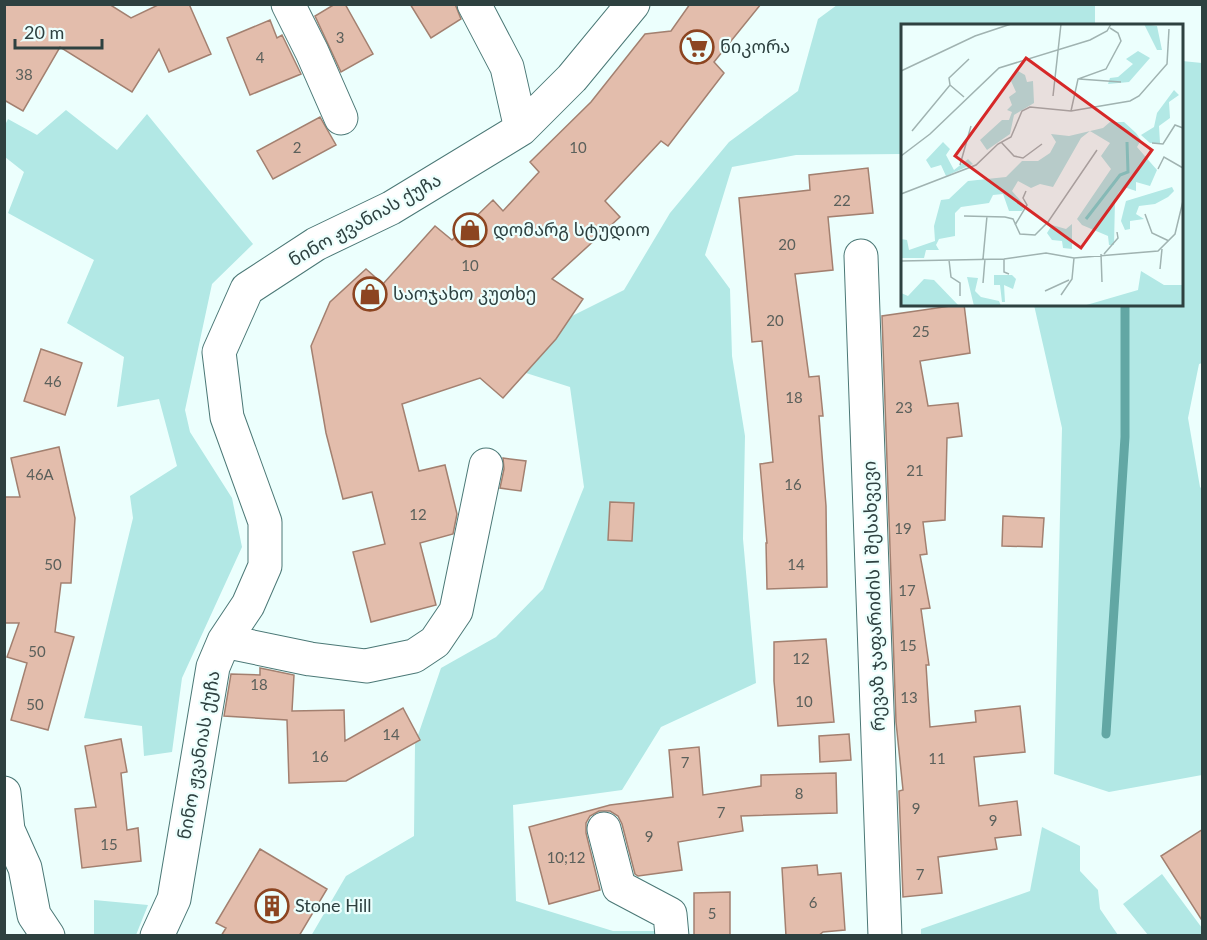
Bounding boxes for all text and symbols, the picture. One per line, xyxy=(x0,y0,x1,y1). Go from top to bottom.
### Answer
scale bar xyxy=(15,12,102,50)
text: 20 m xyxy=(24,21,64,43)
inset map xyxy=(901,24,1183,306)
house number: 3 xyxy=(336,28,344,46)
supermarket icon: ნიკორა xyxy=(679,29,715,65)
place label: ნიკორა xyxy=(720,35,790,58)
house number: 4 xyxy=(256,48,265,66)
house number: 38 xyxy=(15,65,33,83)
house number: 2 xyxy=(293,138,301,156)
house number: 10 xyxy=(569,138,587,156)
street label: ნინო ჟვანიას ქუჩა xyxy=(284,168,445,271)
house number: 22 xyxy=(833,191,851,209)
shop icon: დომარგ სტუდიო xyxy=(452,212,488,248)
place label: დომარგ სტუდიო xyxy=(493,218,650,241)
house number: 20 xyxy=(778,235,796,253)
house number: 10 xyxy=(461,256,479,274)
shop icon: საოჯახო კუთხე xyxy=(352,276,388,312)
place label: საოჯახო კუთხე xyxy=(393,282,536,305)
house number: 20 xyxy=(766,311,784,329)
house number: 25 xyxy=(912,322,930,340)
house number: 46 xyxy=(44,372,62,390)
house number: 18 xyxy=(785,388,803,406)
house number: 23 xyxy=(895,398,913,416)
street label: რევაზ ჯაფარიძის I შესახვევი xyxy=(857,460,890,732)
house number: 21 xyxy=(906,461,924,479)
house number: 46A xyxy=(26,465,55,483)
house number: 16 xyxy=(784,475,802,493)
house number: 12 xyxy=(409,505,427,523)
house number: 19 xyxy=(894,519,912,537)
house number: 50 xyxy=(44,555,62,573)
house number: 14 xyxy=(787,555,805,573)
house number: 17 xyxy=(898,581,916,599)
house number: 15 xyxy=(899,636,917,654)
house number: 50 xyxy=(28,642,46,660)
house number: 12 xyxy=(792,649,810,667)
street label: ნინო ჟვანიას ქუჩა xyxy=(172,669,225,841)
house number: 18 xyxy=(250,675,268,693)
house number: 13 xyxy=(900,688,918,706)
house number: 10 xyxy=(795,692,813,710)
house number: 50 xyxy=(26,695,44,713)
house number: 14 xyxy=(382,725,400,743)
house number: 16 xyxy=(311,747,329,765)
house number: 11 xyxy=(928,749,946,767)
house number: 7 xyxy=(681,753,690,771)
house number: 8 xyxy=(795,784,803,802)
house number: 9 xyxy=(912,799,920,817)
house number: 7 xyxy=(717,803,726,821)
house number: 9 xyxy=(989,811,997,829)
house number: 9 xyxy=(645,827,653,845)
house number: 15 xyxy=(100,835,118,853)
house number: 10;12 xyxy=(547,848,585,866)
house number: 7 xyxy=(916,865,925,883)
building icon: Stone Hill xyxy=(254,888,290,924)
house number: 6 xyxy=(809,893,818,911)
place label: Stone Hill xyxy=(295,894,372,916)
house number: 5 xyxy=(708,904,716,922)

